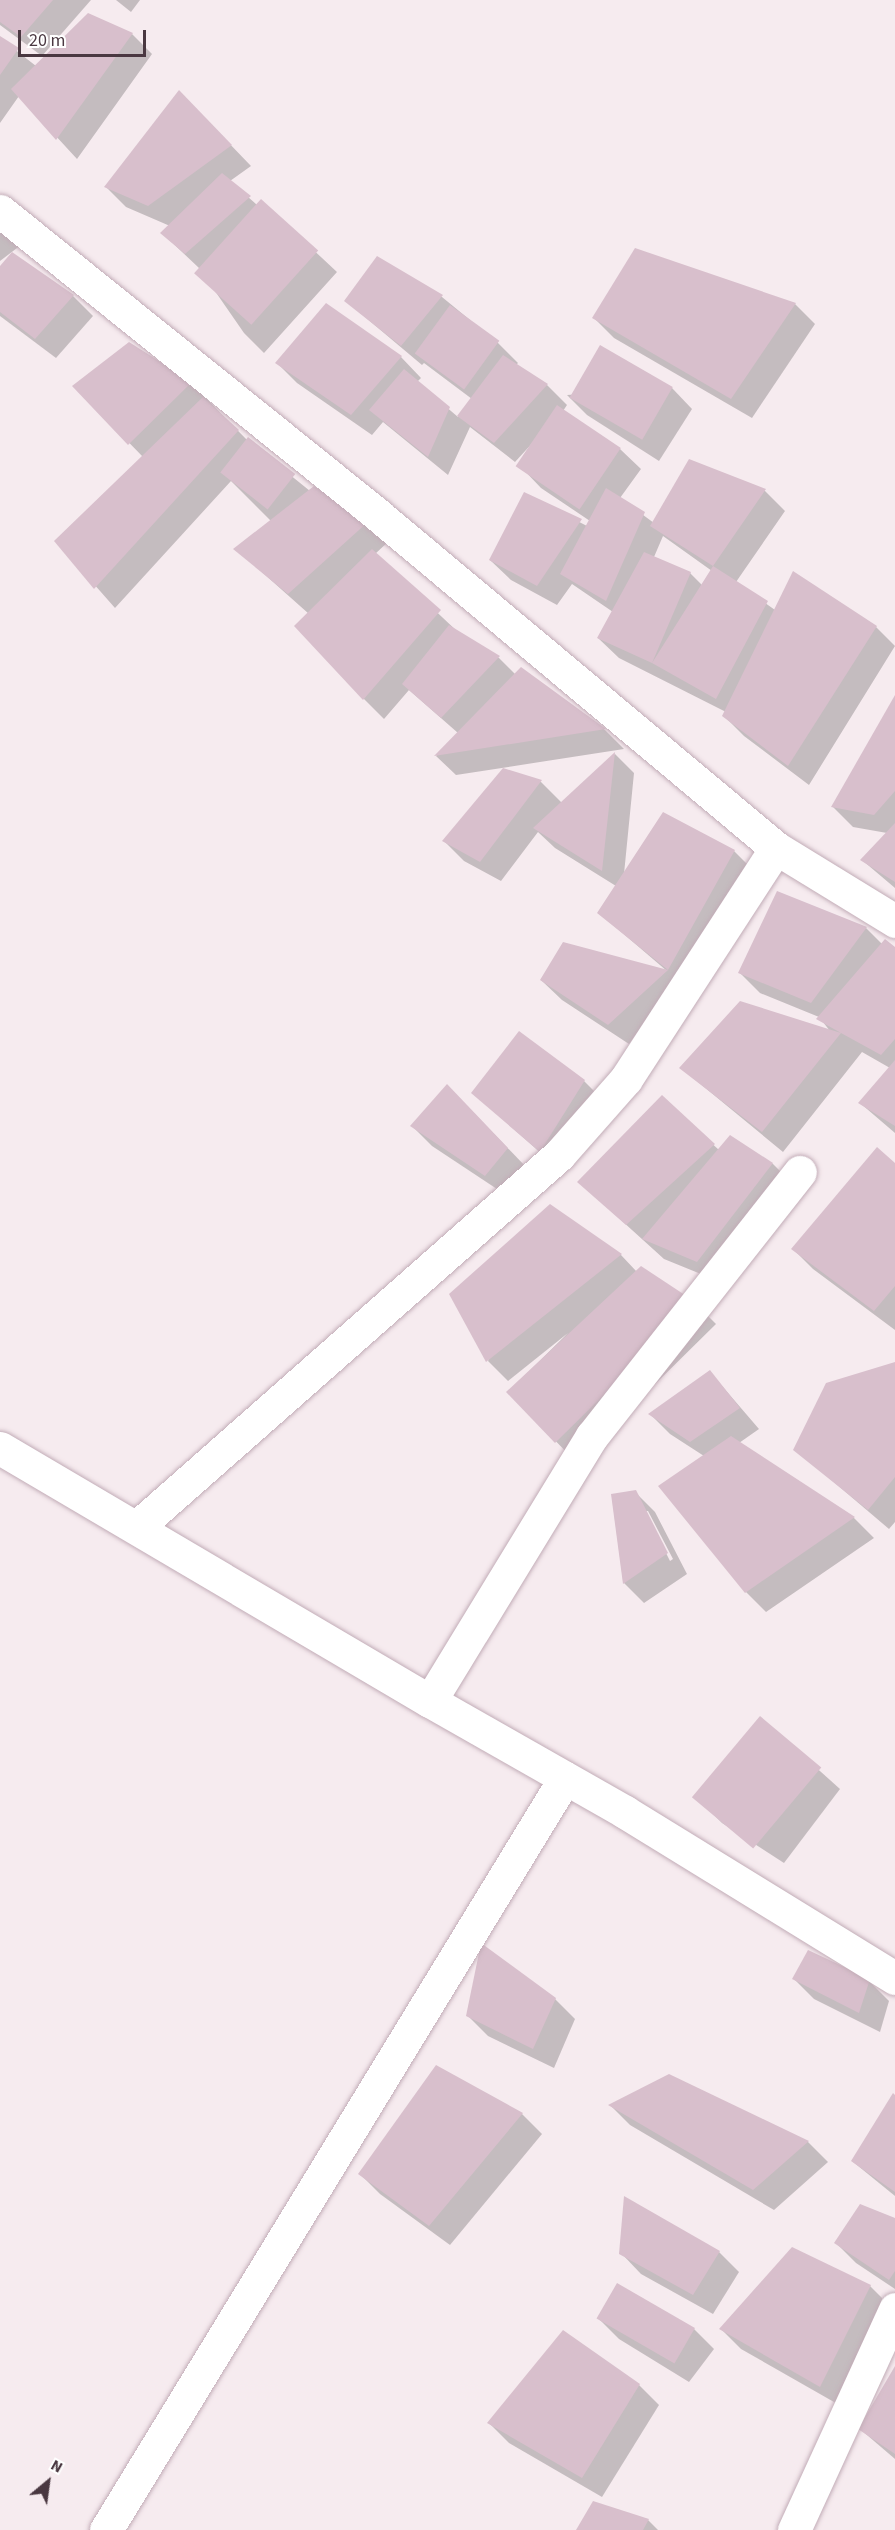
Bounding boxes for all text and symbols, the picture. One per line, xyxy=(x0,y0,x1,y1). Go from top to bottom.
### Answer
scale bar xyxy=(21,18,148,56)
text: 20 m xyxy=(29,28,65,53)
north arrow xyxy=(18,2452,78,2512)
text: N xyxy=(47,2454,67,2478)

